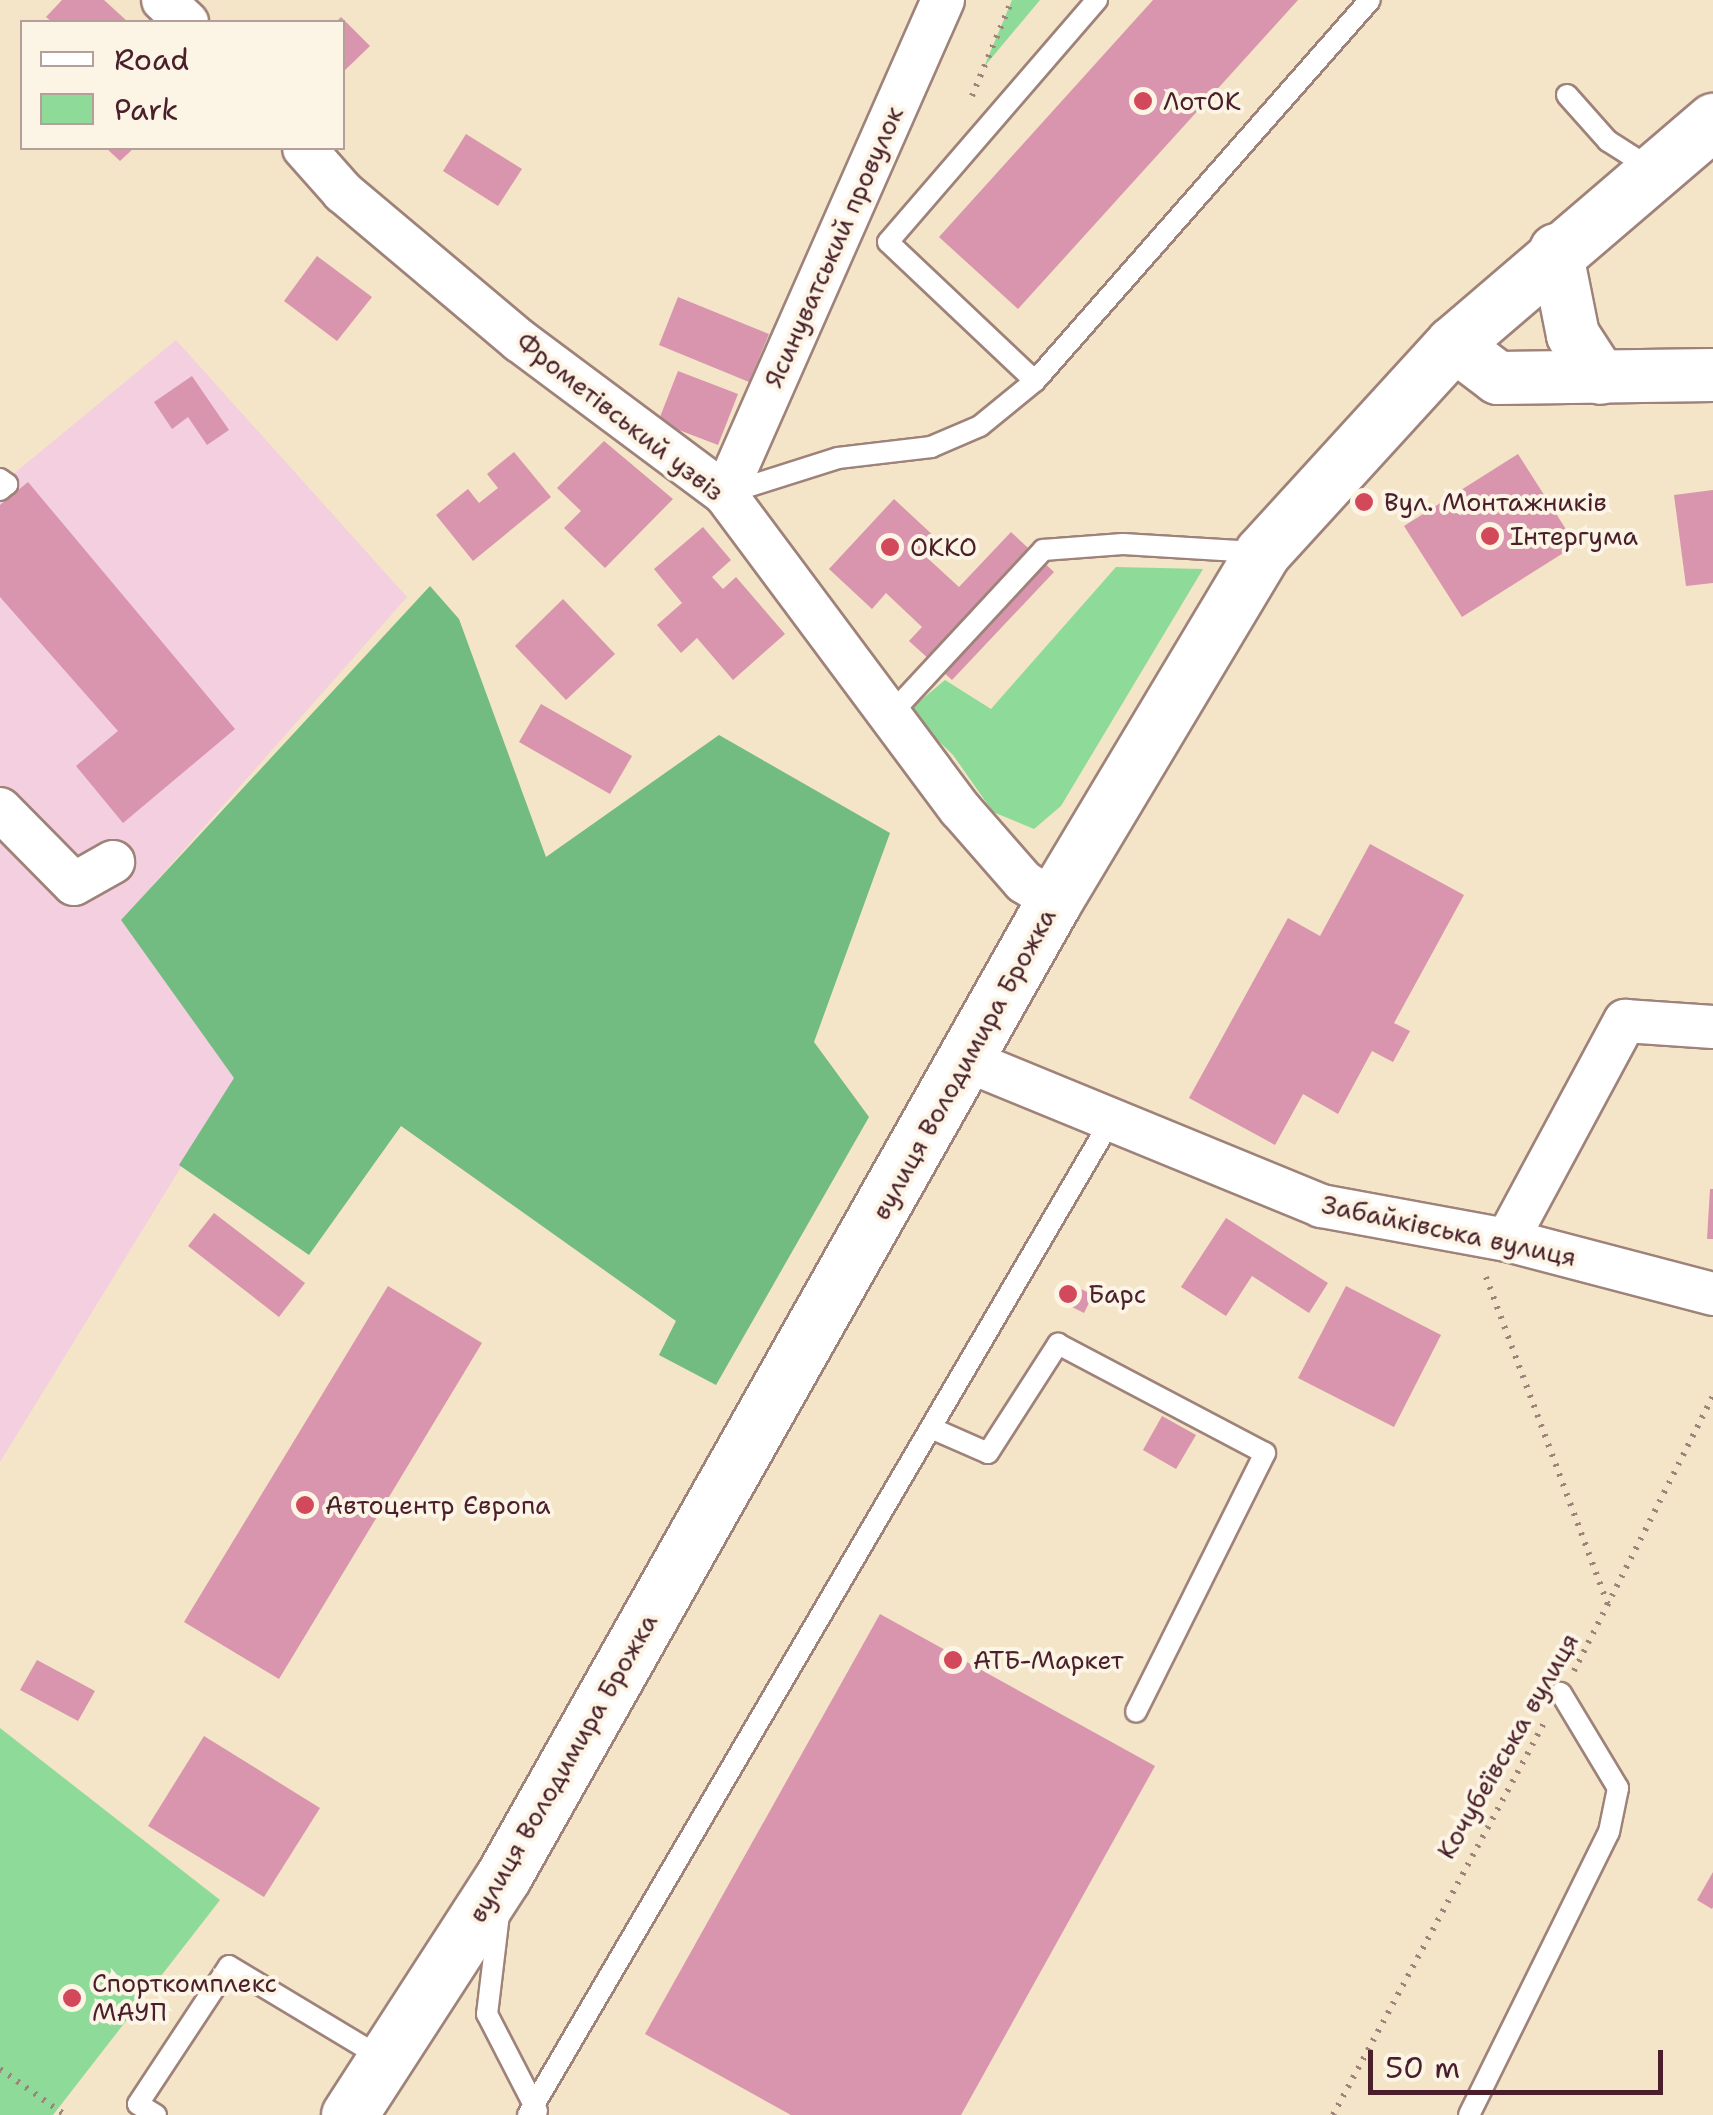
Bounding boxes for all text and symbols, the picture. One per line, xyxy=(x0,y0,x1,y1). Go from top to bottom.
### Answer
legend xyxy=(20,20,345,150)
text: Road xyxy=(114,39,189,80)
place label: ЛотОК xyxy=(1163,86,1241,116)
text: Park xyxy=(114,89,178,130)
marker: ЛотОК xyxy=(1132,90,1154,112)
street label: Ясинуватський провулок xyxy=(758,102,910,392)
street label: Фрометівський узвіз xyxy=(510,327,730,507)
place label: Вул. Монтажників xyxy=(1384,487,1607,517)
marker: Вул. Монтажників xyxy=(1353,491,1375,513)
place label: Інтергума xyxy=(1510,521,1638,551)
marker: Інтергума xyxy=(1479,525,1501,547)
place label: ОККО xyxy=(910,532,977,562)
marker: ОККО xyxy=(879,536,901,558)
street label: вулиця Володимира Брожка xyxy=(866,903,1062,1225)
street label: Забайківська вулиця xyxy=(1319,1189,1579,1273)
place label: Барс xyxy=(1088,1279,1146,1309)
marker: Барс xyxy=(1057,1283,1079,1305)
place label: Автоцентр Європа xyxy=(325,1490,551,1520)
marker: Автоцентр Європа xyxy=(294,1494,316,1516)
street label: вулиця Володимира Брожка xyxy=(462,1608,664,1928)
street label: Кочубеївська вулиця xyxy=(1431,1628,1585,1864)
place label: АТБ-Маркет xyxy=(973,1645,1124,1675)
marker: АТБ-Маркет xyxy=(942,1649,964,1671)
place label: Спорткомплекс МАУП xyxy=(92,1969,277,2028)
marker: Спорткомплекс МАУП xyxy=(61,1987,83,2009)
scale bar xyxy=(1373,2030,1668,2092)
text: 50 m xyxy=(1385,2047,1460,2088)

